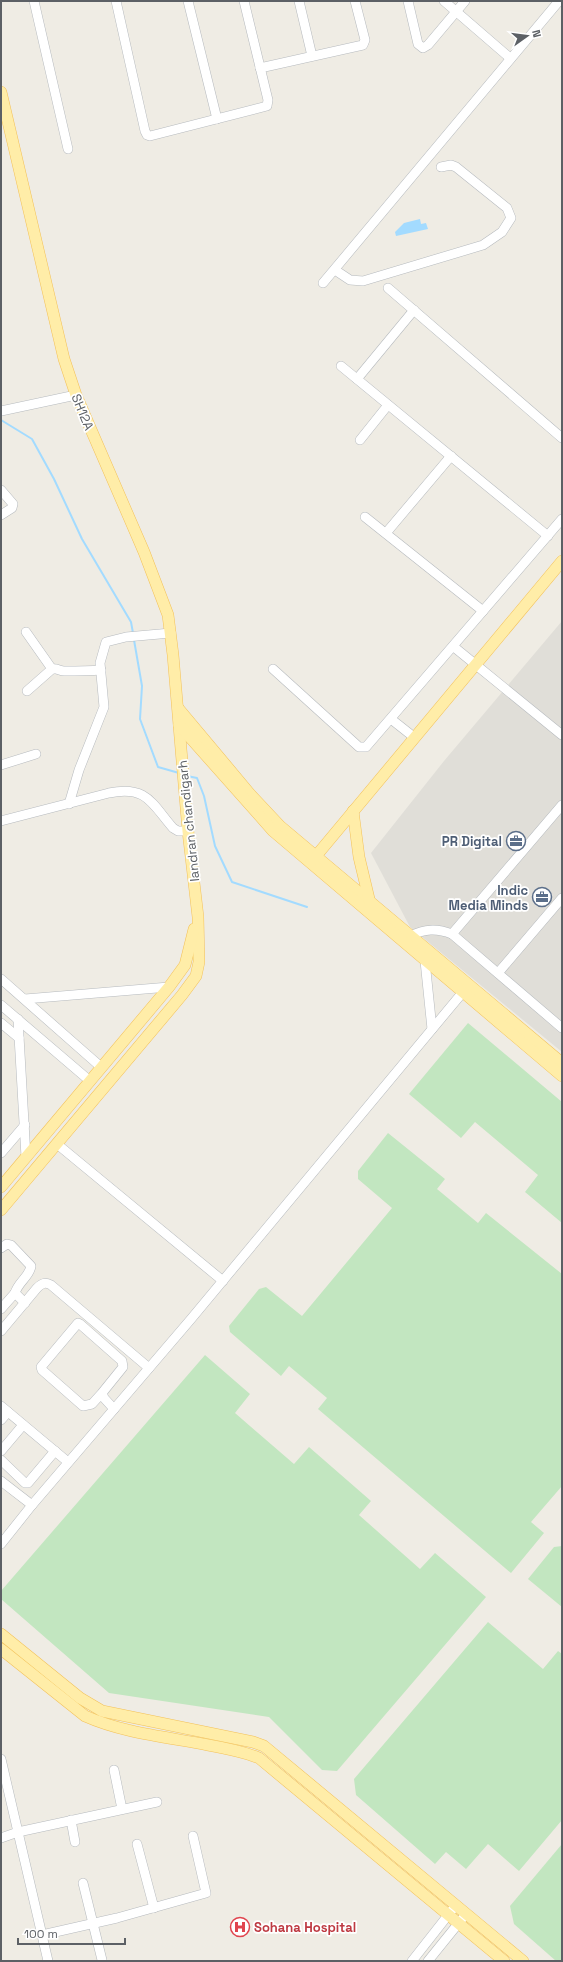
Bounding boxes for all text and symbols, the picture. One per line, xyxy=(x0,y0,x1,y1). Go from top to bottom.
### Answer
north arrow xyxy=(507,16,547,56)
text: N xyxy=(529,28,544,39)
street label: SH12A xyxy=(68,391,98,433)
street label: landran chandigarh xyxy=(174,759,203,882)
office icon: PR Digital xyxy=(505,830,527,852)
place label: PR Digital xyxy=(442,833,502,850)
place label: Indic Media Minds xyxy=(448,882,528,914)
office icon: Indic Media Minds xyxy=(531,886,553,908)
hospital icon: Sohana Hospital xyxy=(229,1916,251,1938)
place label: Sohana Hospital xyxy=(254,1919,356,1936)
scale bar xyxy=(18,1920,125,1946)
text: 100 m xyxy=(24,1926,58,1942)

